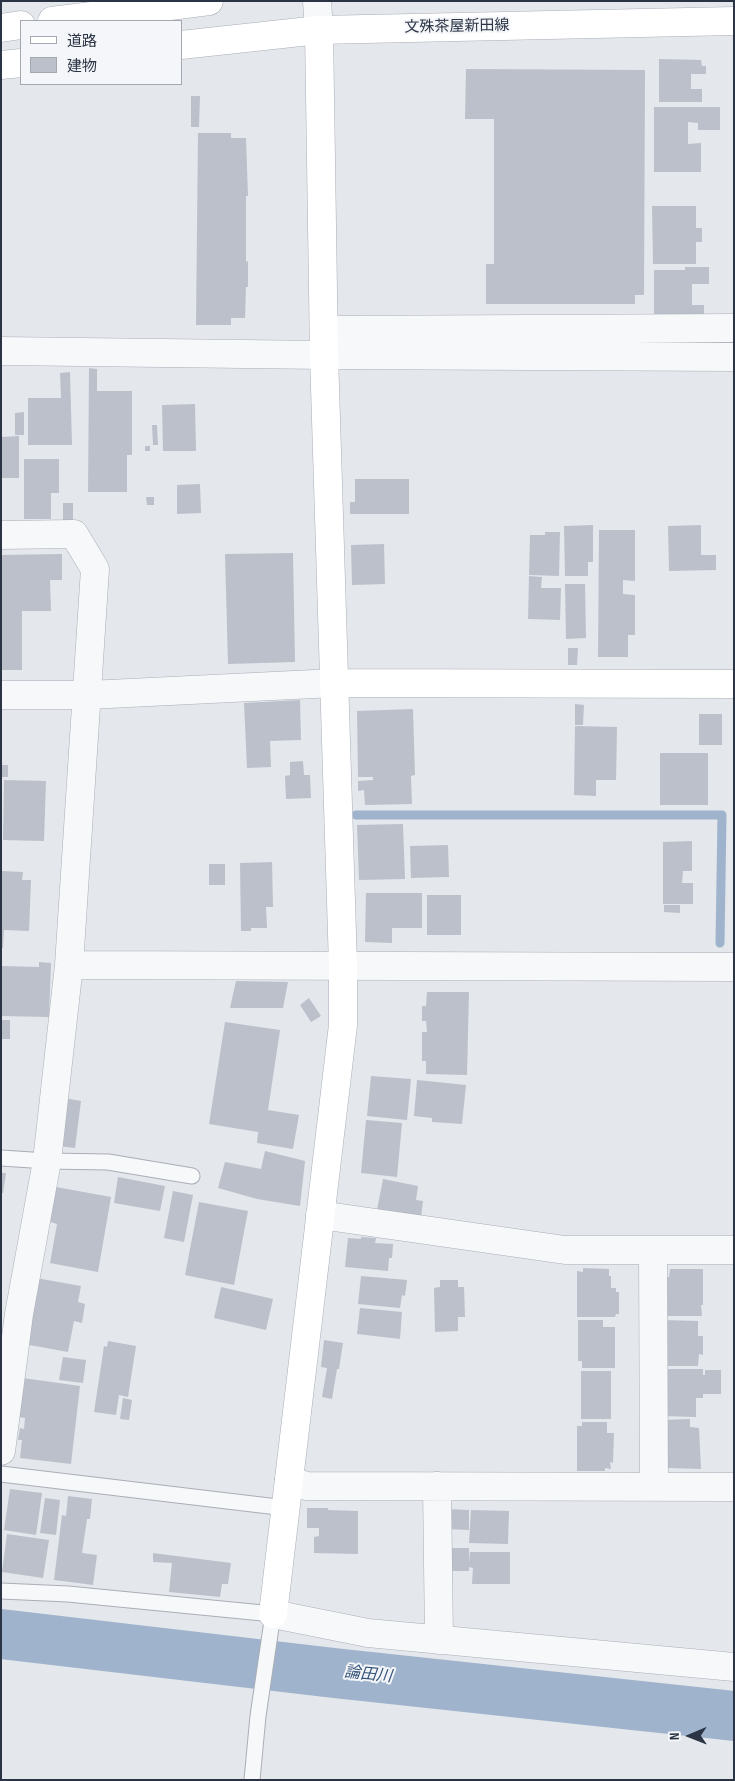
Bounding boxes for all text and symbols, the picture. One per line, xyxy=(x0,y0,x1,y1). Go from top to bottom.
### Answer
street label: 文殊茶屋新田線 xyxy=(404,17,510,37)
legend xyxy=(20,20,182,85)
text: 道路 xyxy=(67,32,97,51)
text: 建物 xyxy=(67,57,97,76)
water label: 論田川 xyxy=(343,1663,393,1687)
north arrow xyxy=(665,1711,715,1761)
text: N xyxy=(666,1732,683,1740)

